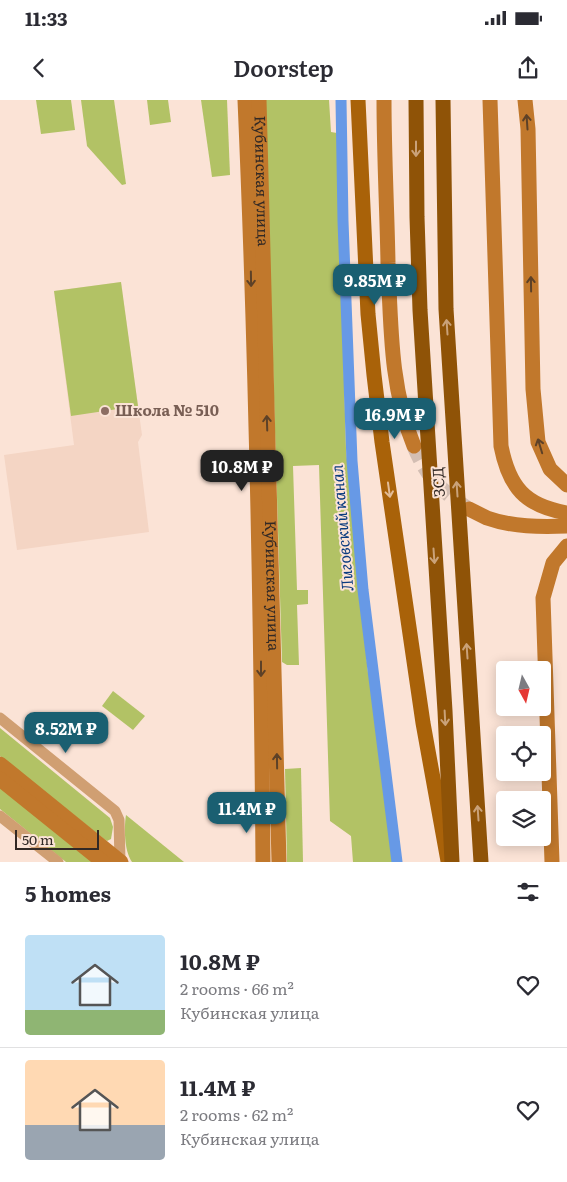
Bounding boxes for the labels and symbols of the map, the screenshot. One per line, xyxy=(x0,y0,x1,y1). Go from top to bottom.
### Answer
one-way arrow xyxy=(523,114,532,130)
street label: Кубинская улица xyxy=(249,115,276,248)
one-way arrow xyxy=(411,140,421,156)
pin: 9.85M ₽ xyxy=(329,264,421,306)
one-way arrow xyxy=(246,271,256,287)
one-way arrow xyxy=(526,277,536,293)
one-way arrow xyxy=(442,319,451,335)
place label: Школа № 510 xyxy=(115,398,219,421)
pin: 16.9M ₽ xyxy=(349,398,441,440)
marker: Школа № 510 xyxy=(99,405,111,417)
one-way arrow xyxy=(262,416,272,432)
one-way arrow xyxy=(534,439,544,455)
pin: 10.8M ₽ xyxy=(196,450,288,492)
water label: Лиговский канал xyxy=(324,464,358,592)
street label: ЗСД xyxy=(425,466,450,498)
one-way arrow xyxy=(384,481,394,497)
one-way arrow xyxy=(452,481,461,497)
street label: Кубинская улица xyxy=(260,520,286,652)
one-way arrow xyxy=(429,548,439,564)
one-way arrow xyxy=(463,643,472,659)
one-way arrow xyxy=(256,661,266,677)
north arrow xyxy=(496,661,551,716)
one-way arrow xyxy=(440,710,449,726)
pin: 8.52M ₽ xyxy=(20,712,112,754)
one-way arrow xyxy=(272,753,281,769)
pin: 11.4M ₽ xyxy=(201,792,293,834)
one-way arrow xyxy=(473,806,482,822)
scale bar xyxy=(15,827,99,850)

